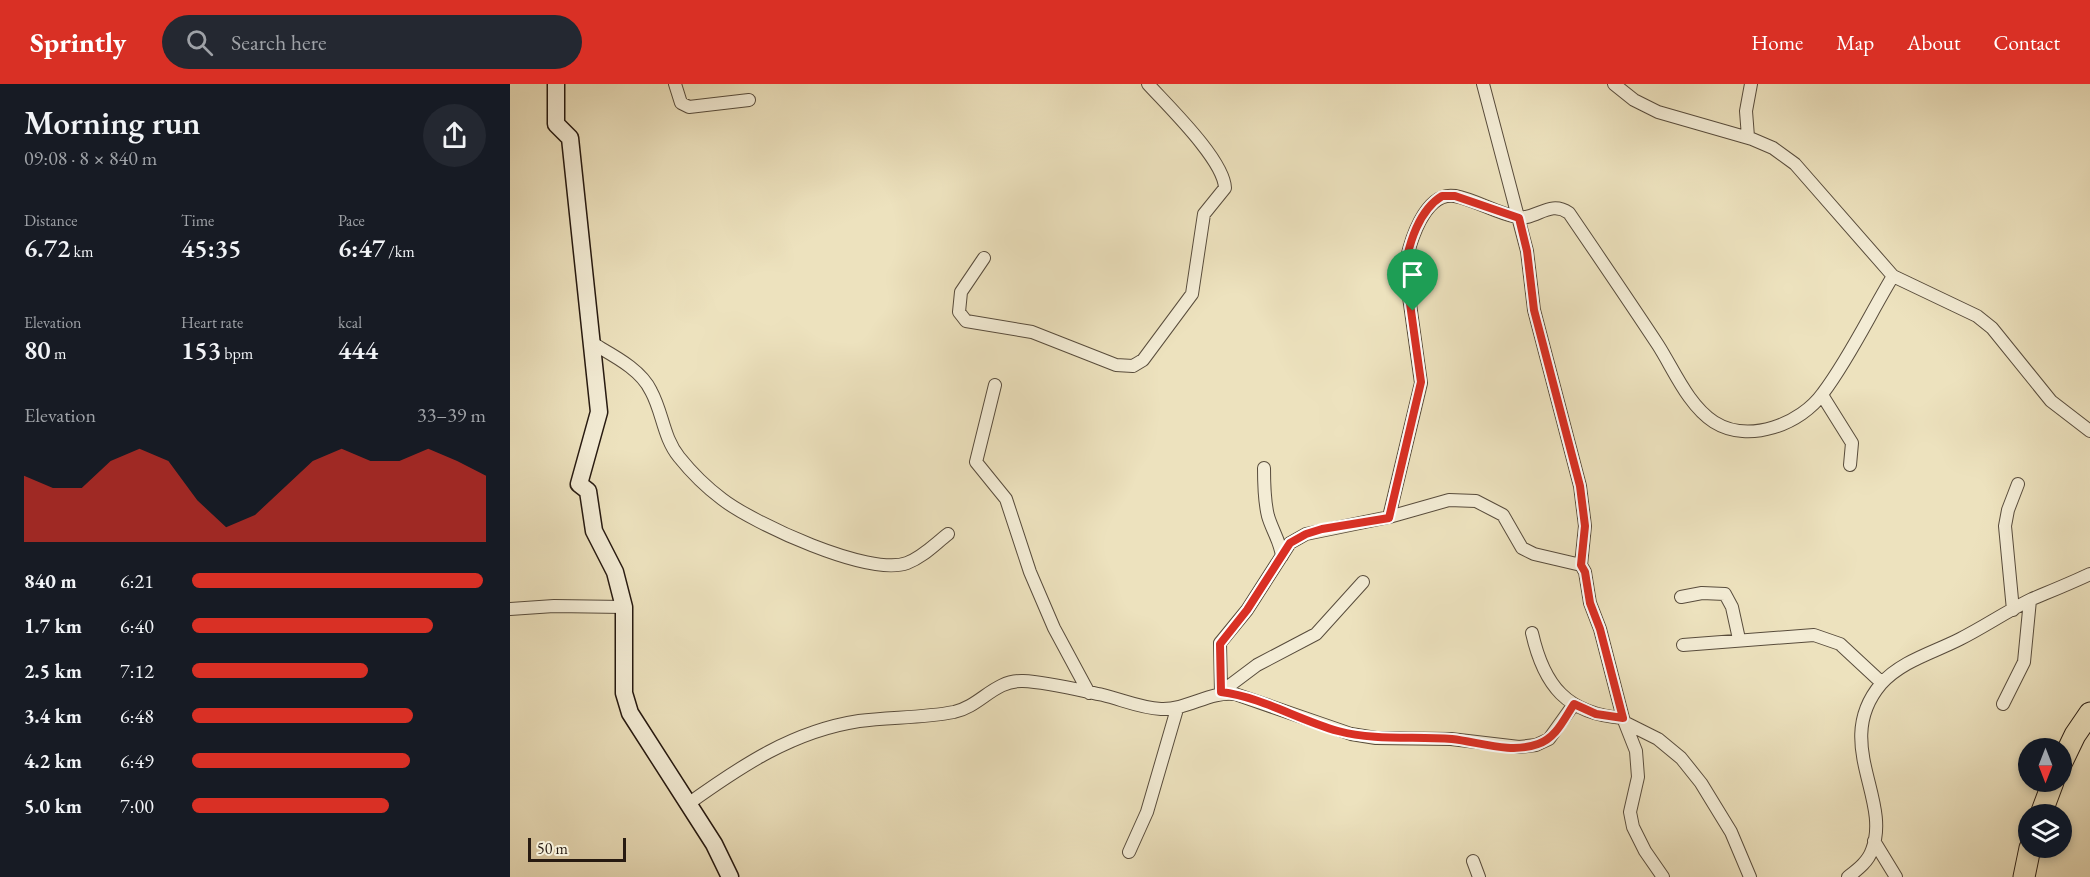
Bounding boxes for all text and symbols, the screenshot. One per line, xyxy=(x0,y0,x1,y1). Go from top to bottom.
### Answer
search box xyxy=(162,15,582,69)
text: Sprintly xyxy=(30,24,126,60)
icon: search xyxy=(183,26,216,59)
text: Search here xyxy=(231,28,327,57)
text: Home xyxy=(1751,29,1803,56)
text: Map xyxy=(1836,29,1874,56)
text: About xyxy=(1907,29,1960,56)
text: Contact xyxy=(1993,29,2060,56)
text: Morning run xyxy=(24,101,201,144)
button: share xyxy=(423,104,486,167)
text: 09:08 · 8 × 840 m xyxy=(24,145,157,171)
text: Distance xyxy=(24,210,77,231)
text: Time xyxy=(181,210,214,231)
text: Pace xyxy=(338,210,365,231)
text: 6.72 xyxy=(24,231,70,265)
text: 45:35 xyxy=(181,231,241,265)
text: 6:47 xyxy=(338,231,385,265)
text: km xyxy=(70,241,93,262)
text: /km xyxy=(385,241,415,262)
pin xyxy=(1387,249,1438,311)
icon: arrive xyxy=(1396,258,1429,291)
text: Elevation xyxy=(24,312,82,333)
text: Heart rate xyxy=(181,312,243,333)
text: kcal xyxy=(338,312,362,333)
text: 80 xyxy=(24,333,51,367)
text: 153 xyxy=(181,333,221,367)
text: 444 xyxy=(338,333,378,367)
text: m xyxy=(51,343,66,364)
text: bpm xyxy=(221,343,253,364)
text: Elevation xyxy=(24,402,96,428)
text: 33–39 m xyxy=(417,402,486,428)
text: 840 m xyxy=(24,568,77,594)
text: 6:21 xyxy=(120,568,154,594)
text: 1.7 km xyxy=(24,613,82,639)
text: 6:40 xyxy=(120,613,154,639)
text: 2.5 km xyxy=(24,658,82,684)
text: 7:12 xyxy=(120,658,154,684)
text: 3.4 km xyxy=(24,703,82,729)
text: 6:48 xyxy=(120,703,154,729)
north arrow xyxy=(2018,738,2072,792)
map controls xyxy=(2018,738,2072,858)
text: 4.2 km xyxy=(24,748,82,774)
text: 6:49 xyxy=(120,748,154,774)
text: 5.0 km xyxy=(24,793,82,819)
text: 7:00 xyxy=(120,793,154,819)
button: layers xyxy=(2018,804,2072,858)
scale bar xyxy=(528,835,626,862)
text: 50 m xyxy=(537,838,568,859)

